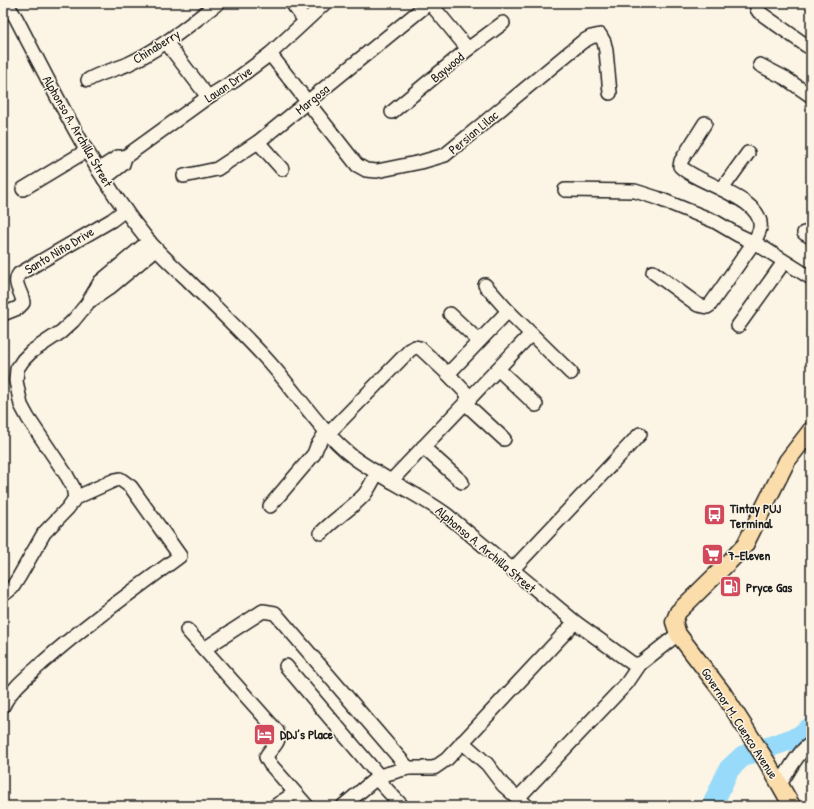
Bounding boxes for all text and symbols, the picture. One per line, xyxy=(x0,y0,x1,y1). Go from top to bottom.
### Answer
street label: Chinaberry xyxy=(129,24,183,68)
street label: Baywood xyxy=(426,48,468,86)
street label: Lauan Drive xyxy=(201,62,255,106)
street label: Alphonso A. Archilla Street xyxy=(39,72,118,191)
street label: Margosa xyxy=(291,80,333,118)
street label: Persian Lilac xyxy=(444,106,502,158)
street label: Santo Niño Drive xyxy=(21,222,97,278)
place label: Tintay PUJ Terminal xyxy=(729,499,781,532)
street label: Alphonso A. Archilla Street xyxy=(432,502,540,597)
bus stop icon: Tintay PUJ Terminal xyxy=(702,502,728,528)
supermarket icon: 7-Eleven xyxy=(700,542,726,568)
place label: 7-Eleven xyxy=(727,546,770,564)
fuel station icon: Pryce Gas xyxy=(718,574,744,600)
place label: Pryce Gas xyxy=(746,578,792,597)
street label: Governor M. Cuenco Avenue xyxy=(697,664,783,782)
hotel icon: DDJ’s Place xyxy=(252,721,278,747)
place label: DDJ’s Place xyxy=(280,725,334,743)

